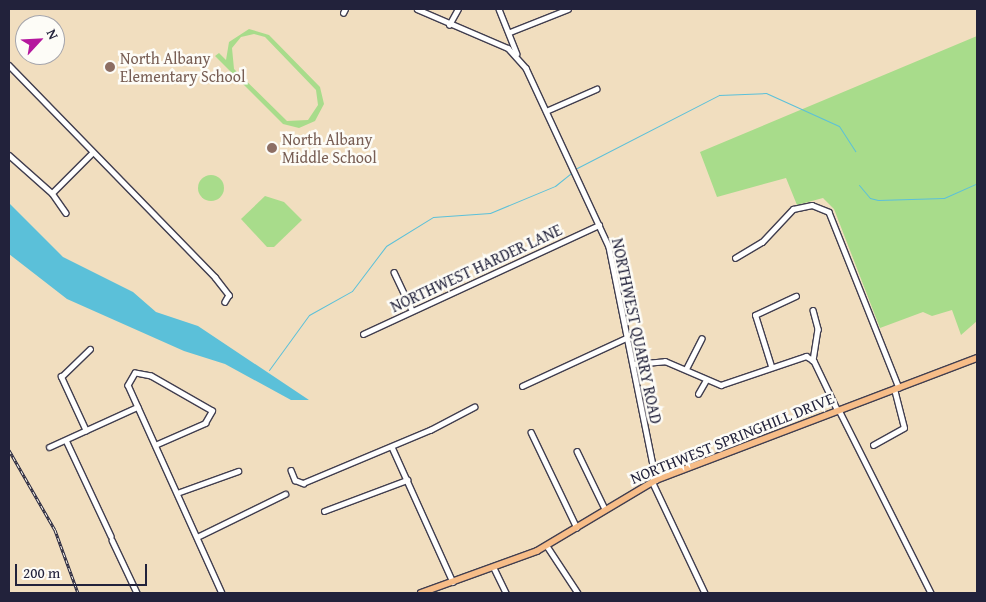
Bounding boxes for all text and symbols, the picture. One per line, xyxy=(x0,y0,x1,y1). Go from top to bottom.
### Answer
north arrow xyxy=(15,15,65,65)
text: N xyxy=(42,26,64,43)
place label: North Albany Elementary School xyxy=(120,48,245,86)
marker: North Albany Elementary School xyxy=(104,61,116,73)
place label: North Albany Middle School xyxy=(282,129,377,167)
marker: North Albany Middle School xyxy=(266,142,278,154)
street label: NORTHWEST HARDER LANE xyxy=(387,220,565,316)
street label: NORTHWEST QUARRY ROAD xyxy=(608,236,666,426)
street label: NORTHWEST SPRINGHILL DRIVE xyxy=(627,388,837,488)
scale bar xyxy=(18,554,150,586)
text: 200 m xyxy=(23,562,60,583)

